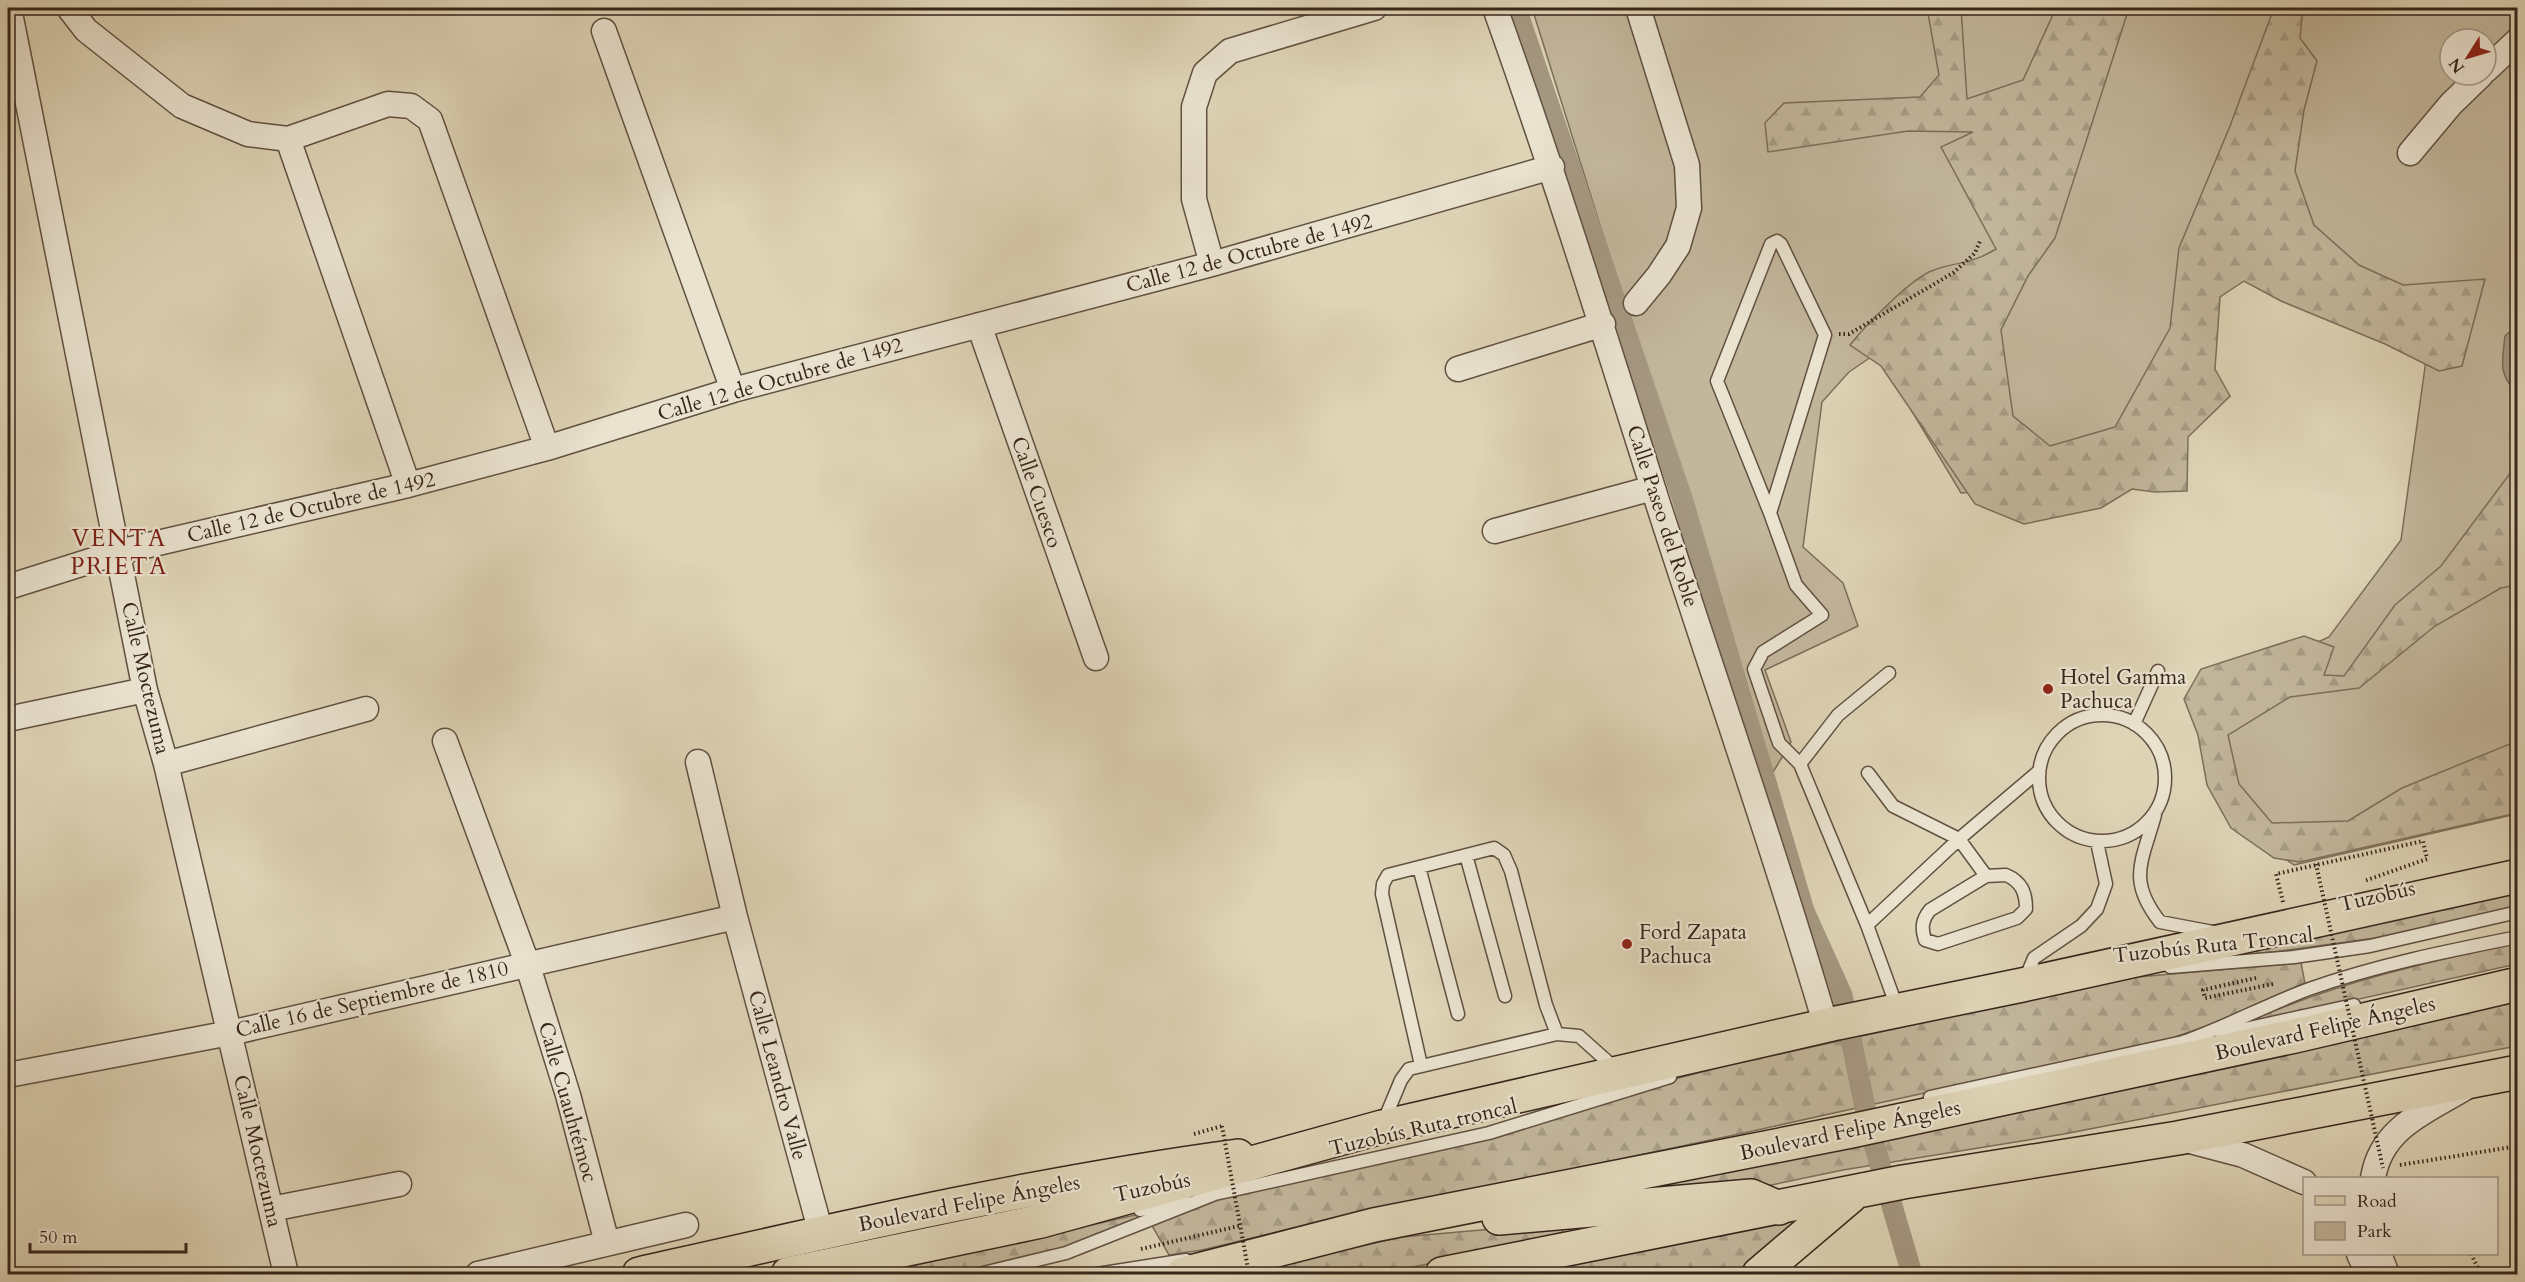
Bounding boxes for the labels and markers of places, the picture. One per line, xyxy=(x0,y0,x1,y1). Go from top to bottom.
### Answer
place label: Hotel Gamma Pachuca xyxy=(2060,663,2186,716)
marker: Hotel Gamma Pachuca xyxy=(2041,682,2055,696)
place label: Ford Zapata Pachuca xyxy=(1639,918,1747,971)
marker: Ford Zapata Pachuca xyxy=(1620,937,1634,951)

